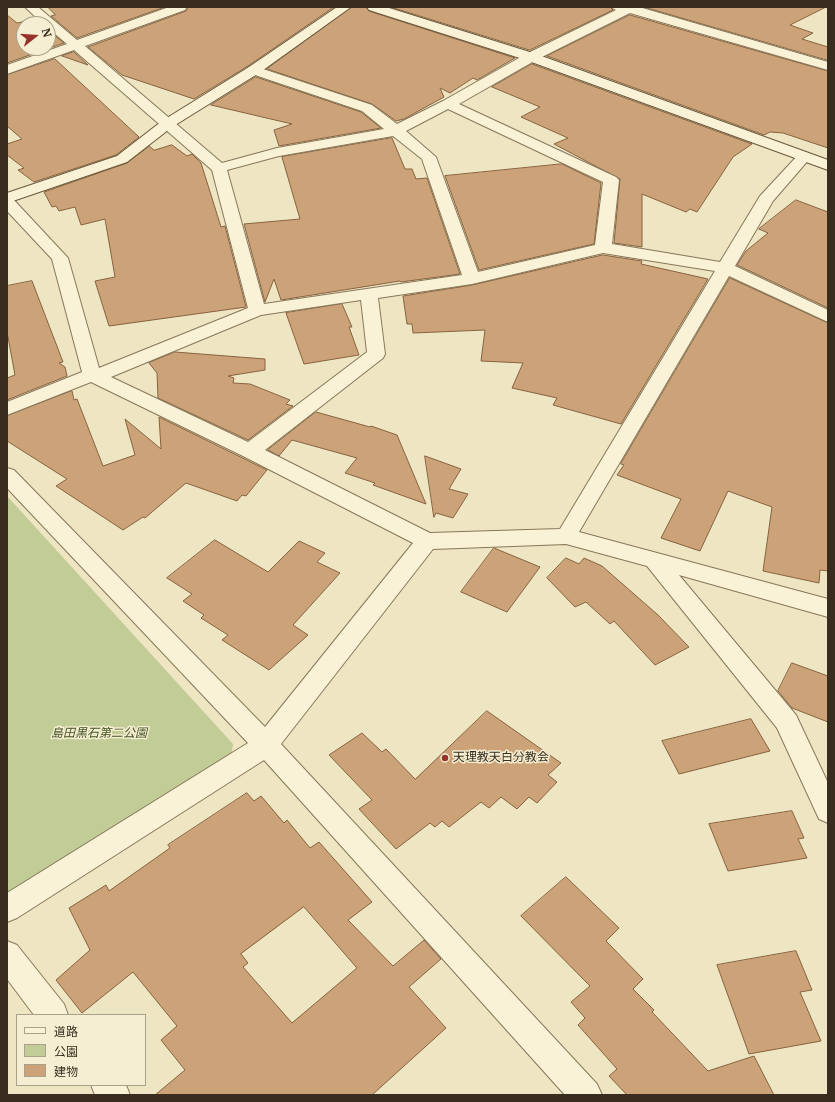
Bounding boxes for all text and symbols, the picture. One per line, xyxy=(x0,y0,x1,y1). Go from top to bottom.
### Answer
north arrow xyxy=(16,16,56,56)
text: N xyxy=(39,27,54,39)
park label: 島田黒石第二公園 xyxy=(51,727,147,741)
place label: 天理教天白分教会 xyxy=(453,751,549,765)
marker: 天理教天白分教会 xyxy=(440,753,450,763)
legend xyxy=(16,1014,146,1086)
text: 道路 xyxy=(54,1024,78,1039)
text: 公園 xyxy=(54,1044,78,1059)
text: 建物 xyxy=(54,1064,78,1079)

